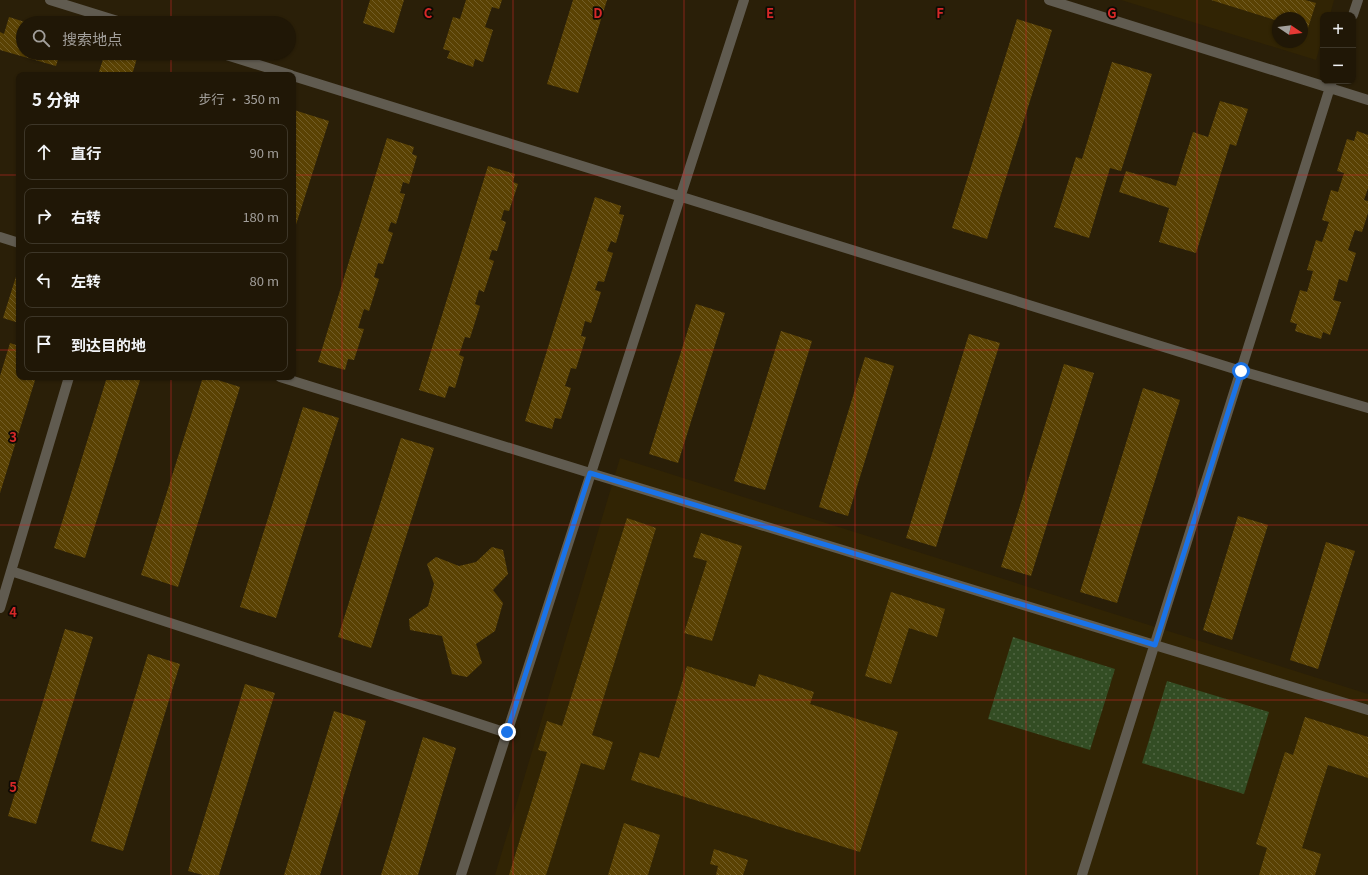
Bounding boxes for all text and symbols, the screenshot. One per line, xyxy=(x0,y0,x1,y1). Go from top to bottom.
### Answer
text: C xyxy=(424,3,433,22)
text: D xyxy=(593,3,603,22)
text: E xyxy=(766,3,774,22)
text: F xyxy=(936,3,944,22)
text: G xyxy=(1107,3,1117,22)
north arrow xyxy=(1272,12,1308,48)
map controls xyxy=(1320,12,1356,84)
button: + xyxy=(1320,12,1356,48)
search box xyxy=(16,16,296,60)
icon: search xyxy=(30,27,52,49)
text: 搜索地点 xyxy=(62,28,122,49)
button: − xyxy=(1320,48,1356,84)
text: 5 分钟 xyxy=(32,86,80,111)
text: 步行 · 350 m xyxy=(199,89,280,108)
icon: ahead xyxy=(33,141,55,163)
text: 直行 xyxy=(71,142,101,163)
text: 90 m xyxy=(250,143,279,162)
icon: right xyxy=(33,205,55,227)
text: 右转 xyxy=(71,206,101,227)
text: 180 m xyxy=(242,207,279,226)
icon: left xyxy=(33,269,55,291)
text: 左转 xyxy=(71,270,101,291)
text: 80 m xyxy=(250,271,279,290)
icon: arrive xyxy=(33,333,55,355)
text: 到达目的地 xyxy=(71,334,146,355)
route start xyxy=(1232,362,1250,380)
text: 3 xyxy=(9,427,17,446)
text: 4 xyxy=(9,602,17,621)
route end xyxy=(498,723,516,741)
text: 5 xyxy=(9,777,17,796)

